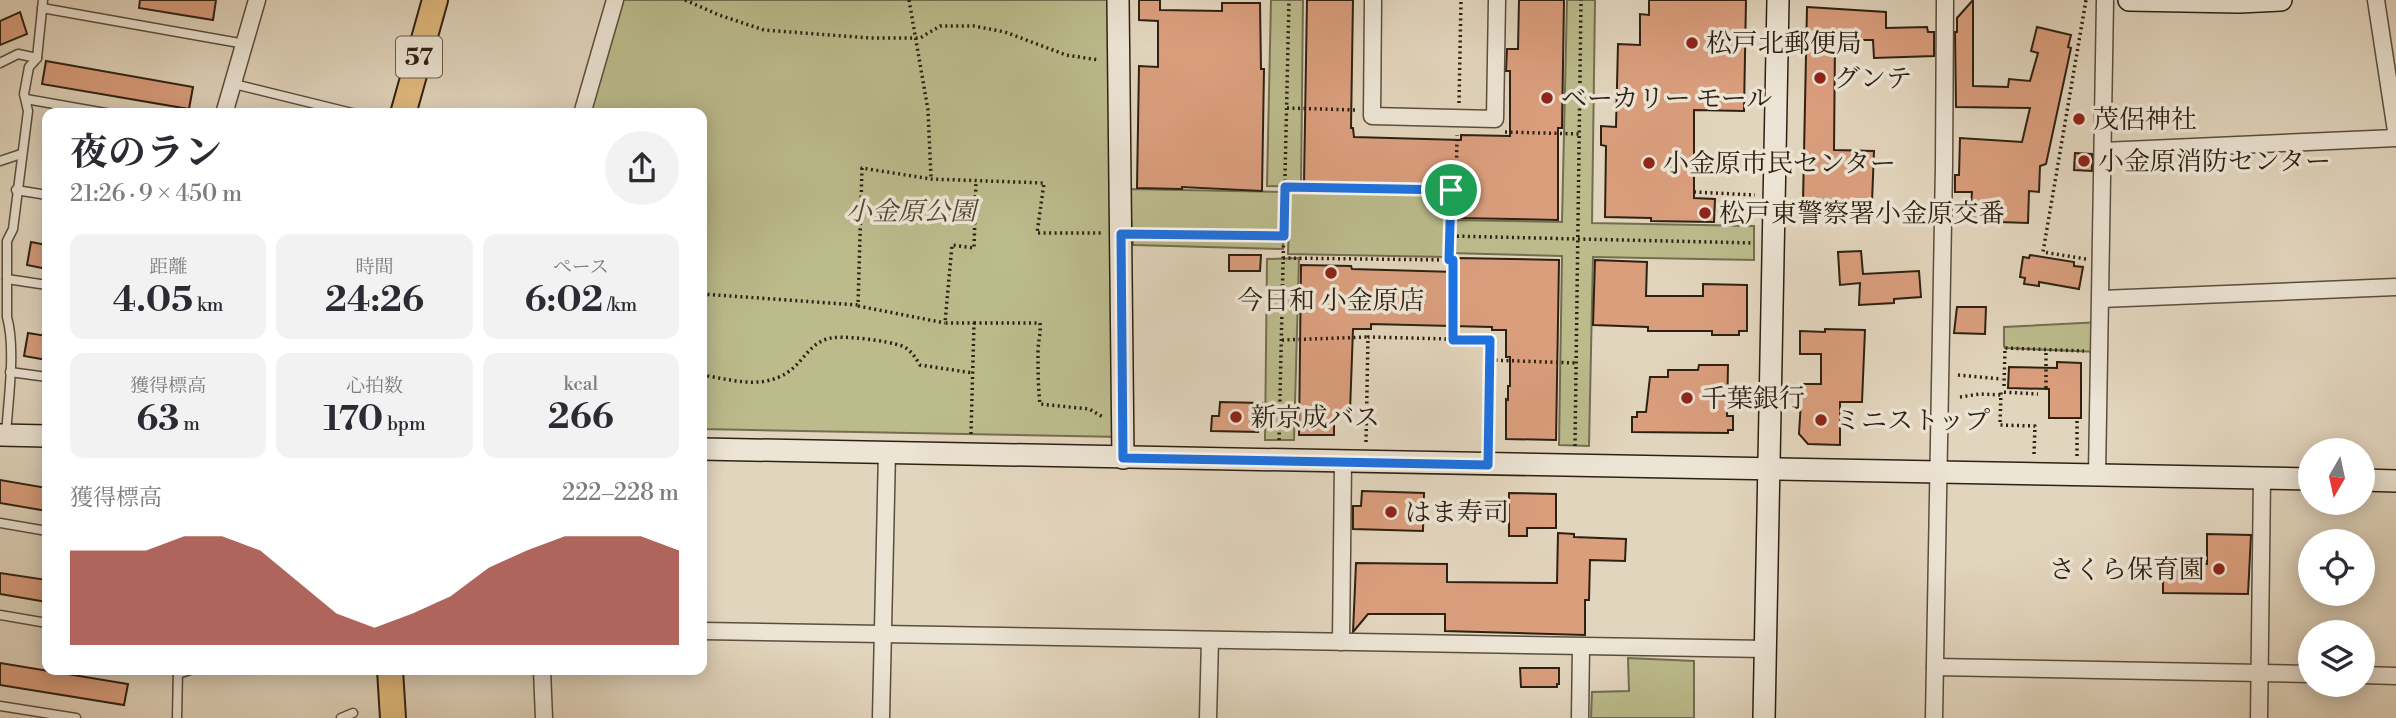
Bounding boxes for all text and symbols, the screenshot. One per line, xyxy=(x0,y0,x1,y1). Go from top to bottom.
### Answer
place label: 松戸北郵便局 xyxy=(1706,28,1862,60)
marker: 松戸北郵便局 xyxy=(1684,35,1700,51)
road number: 57 xyxy=(396,36,442,78)
place label: グンテ xyxy=(1834,63,1912,95)
marker: グンテ xyxy=(1812,70,1828,86)
place label: ベーカリー モール xyxy=(1561,83,1772,115)
marker: ベーカリー モール xyxy=(1539,90,1555,106)
place label: 茂侶神社 xyxy=(2093,104,2197,136)
marker: 茂侶神社 xyxy=(2071,111,2087,127)
text: 夜のラン xyxy=(70,130,222,177)
button: share xyxy=(605,131,679,205)
place label: 小金原消防センター xyxy=(2098,146,2331,178)
place label: 小金原市民センター xyxy=(1663,148,1896,180)
marker: 小金原消防センター xyxy=(2076,153,2092,169)
marker: 小金原市民センター xyxy=(1641,155,1657,171)
pin xyxy=(1421,160,1481,220)
icon: arrive xyxy=(1432,171,1470,209)
text: 21:26 · 9 × 450 m xyxy=(70,180,242,208)
park label: 小金原公園 xyxy=(846,196,980,228)
place label: 松戸東警察署小金原交番 xyxy=(1719,198,2005,230)
marker: 松戸東警察署小金原交番 xyxy=(1697,205,1713,221)
text: 距離 xyxy=(149,255,187,279)
text: 時間 xyxy=(355,255,394,279)
text: ペース xyxy=(553,255,609,279)
marker: 今日和 小金原店 xyxy=(1323,265,1339,281)
text: 4.05 xyxy=(113,279,193,322)
text: 24:26 xyxy=(325,279,424,322)
text: 6:02 xyxy=(525,279,603,322)
place label: 今日和 小金原店 xyxy=(1237,285,1425,317)
text: km xyxy=(193,293,224,317)
text: /km xyxy=(603,293,637,317)
text: kcal xyxy=(564,372,598,396)
text: 獲得標高 xyxy=(130,374,206,398)
text: 心拍数 xyxy=(346,374,403,398)
place label: 千葉銀行 xyxy=(1701,383,1805,415)
marker: 千葉銀行 xyxy=(1679,390,1695,406)
text: 266 xyxy=(548,396,614,439)
text: 63 xyxy=(136,398,179,441)
text: 170 xyxy=(323,398,383,441)
place label: 新京成バス xyxy=(1250,402,1380,434)
place label: ミニストップ xyxy=(1835,405,1990,437)
marker: 新京成バス xyxy=(1228,409,1244,425)
text: m xyxy=(179,412,200,436)
text: bpm xyxy=(383,412,426,436)
marker: ミニストップ xyxy=(1813,412,1829,428)
north arrow xyxy=(2298,438,2375,514)
map controls xyxy=(2298,438,2375,697)
text: 222–228 m xyxy=(562,479,679,507)
text: 獲得標高 xyxy=(70,484,162,512)
place label: はま寿司 xyxy=(1405,497,1509,529)
marker: はま寿司 xyxy=(1383,504,1399,520)
button: locate xyxy=(2298,529,2375,606)
place label: さくら保育園 xyxy=(2049,554,2205,586)
marker: さくら保育園 xyxy=(2211,561,2227,577)
button: layers xyxy=(2298,620,2375,697)

